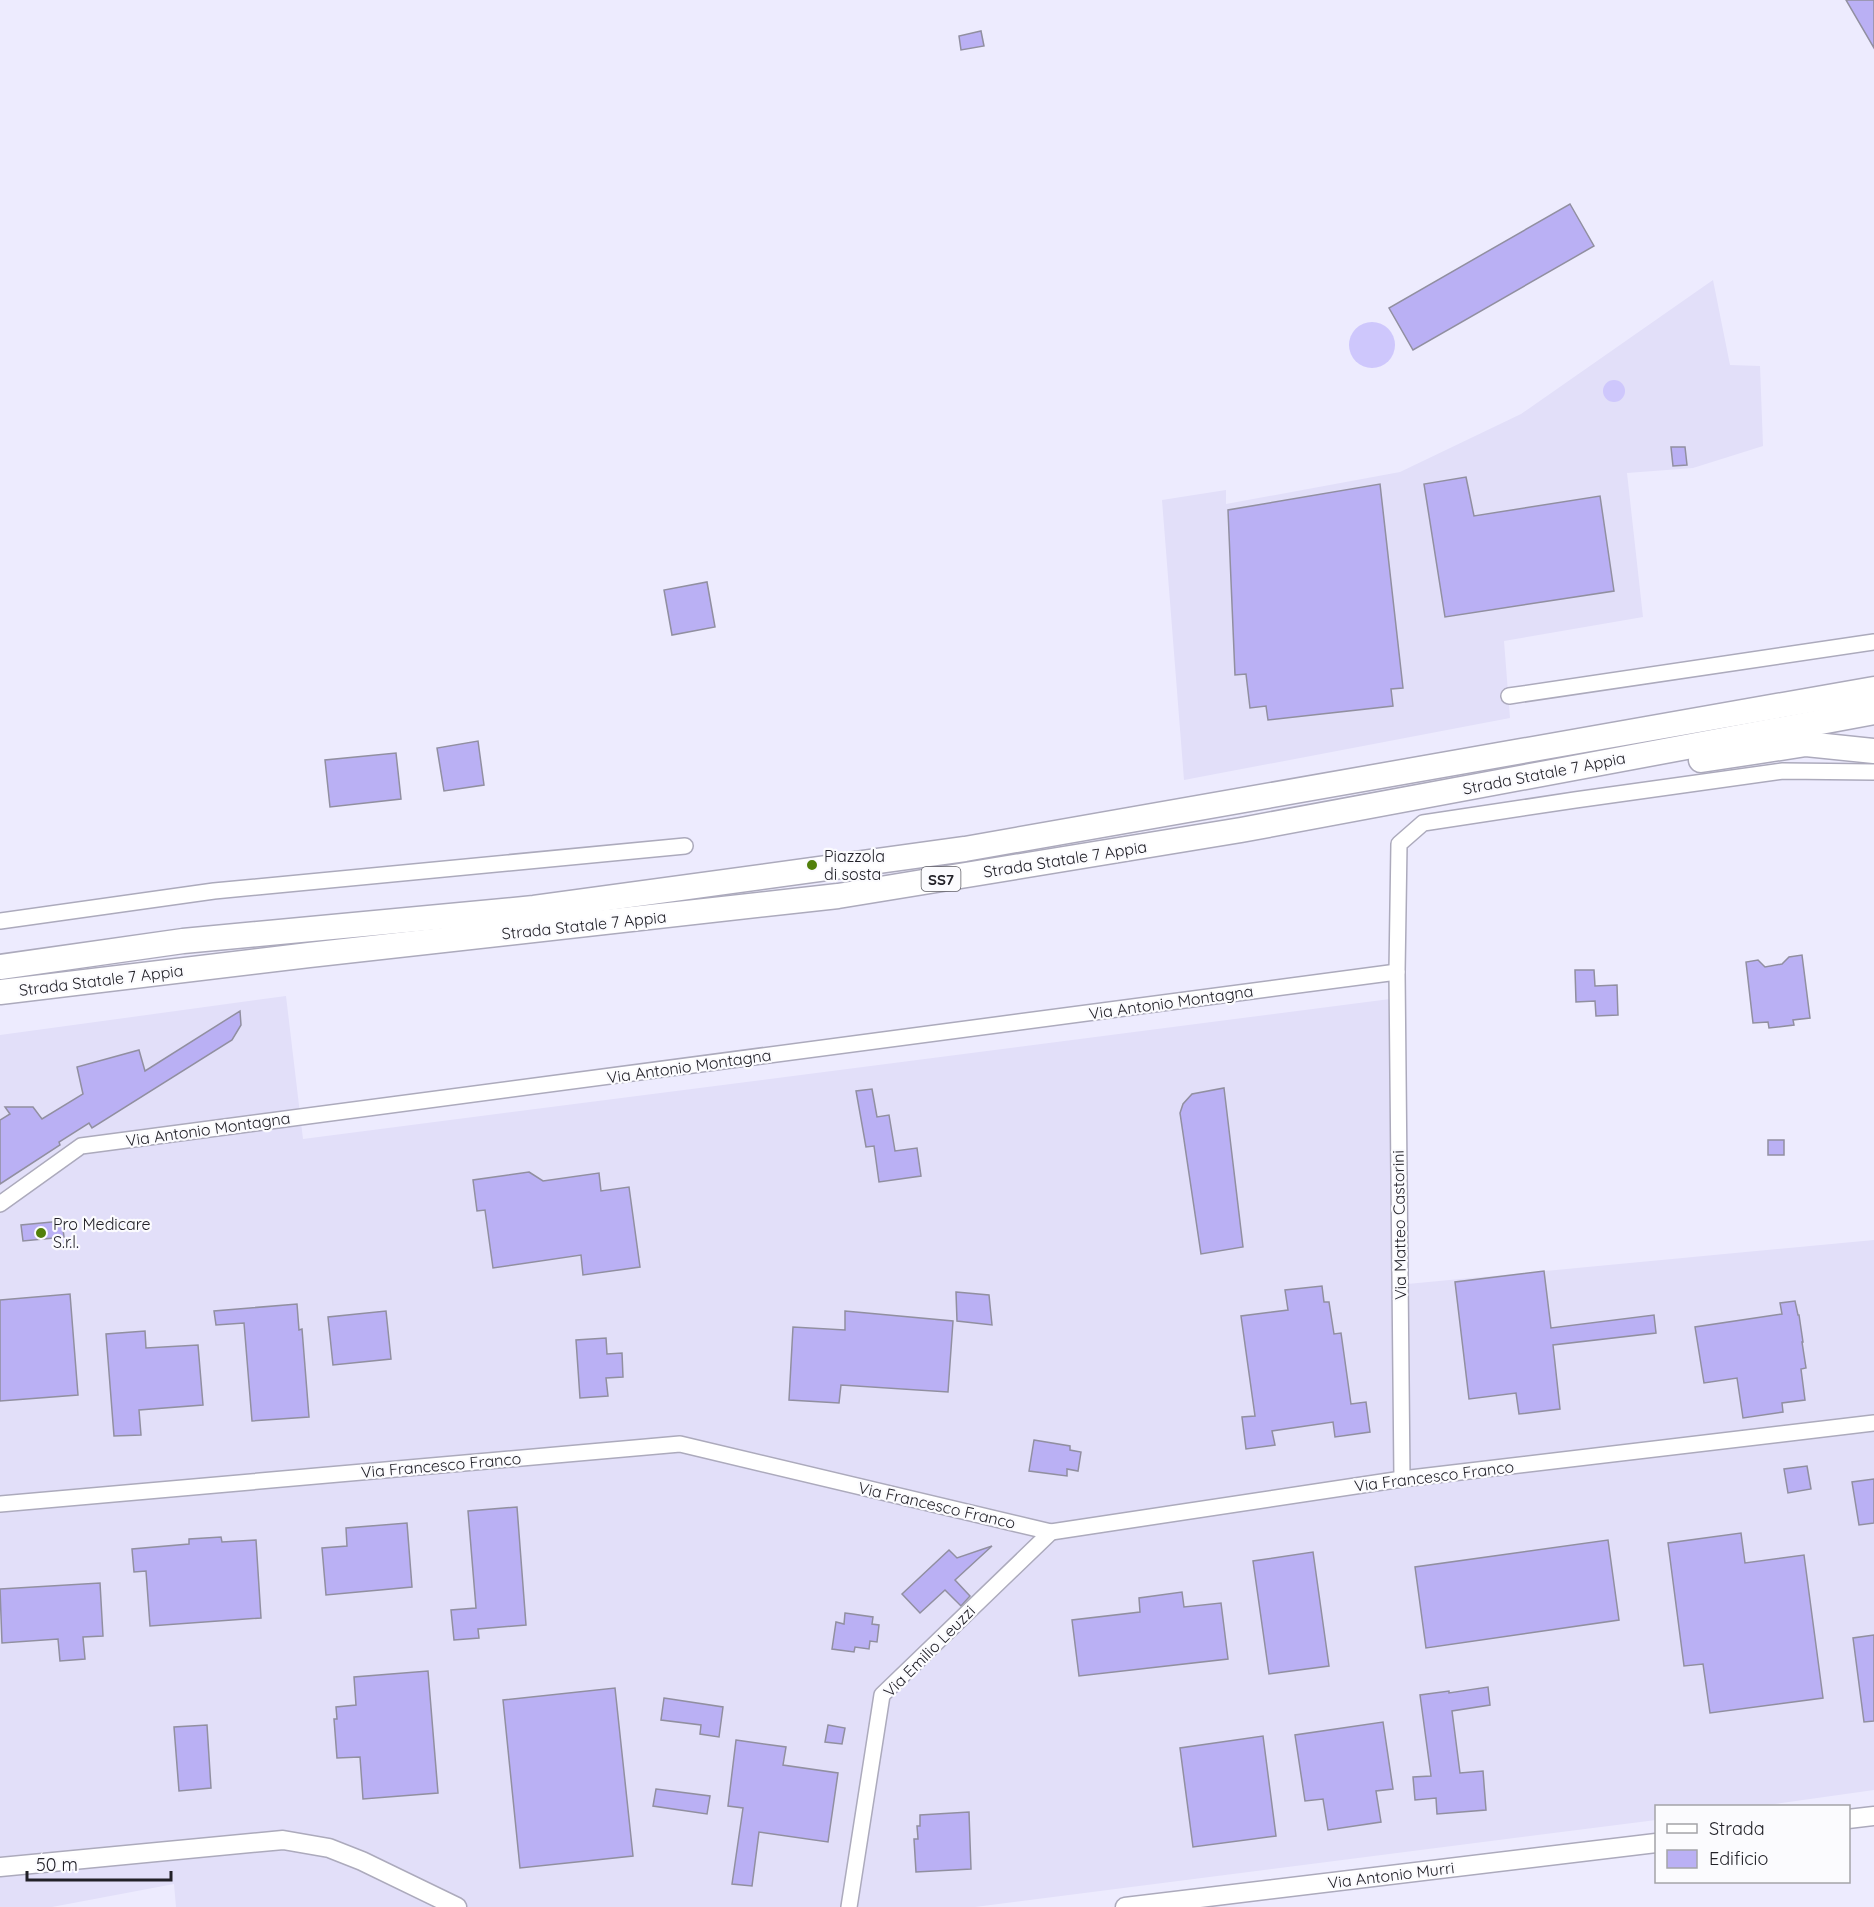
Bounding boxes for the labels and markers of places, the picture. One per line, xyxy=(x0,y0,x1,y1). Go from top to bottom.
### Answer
place label: Piazzola di sosta xyxy=(824,846,885,884)
marker: Piazzola di sosta xyxy=(805,858,819,872)
place label: Pro Medicare S.r.l. xyxy=(53,1214,151,1252)
marker: Pro Medicare S.r.l. xyxy=(34,1226,48,1240)

